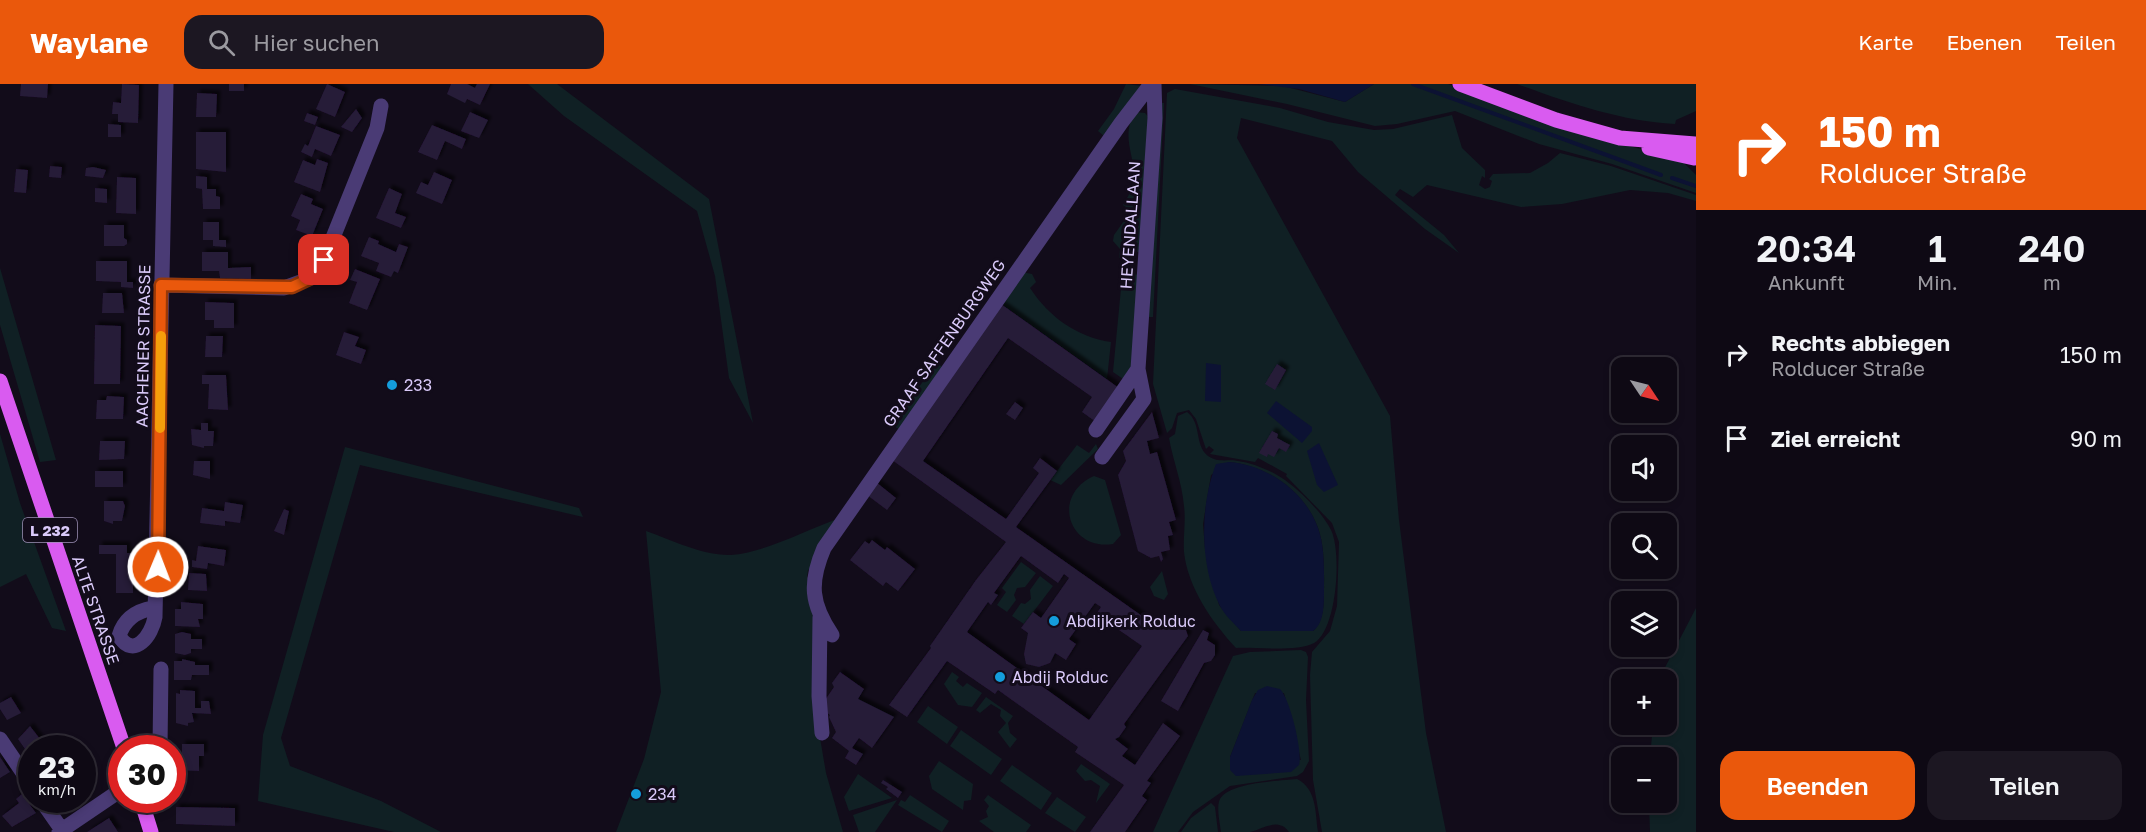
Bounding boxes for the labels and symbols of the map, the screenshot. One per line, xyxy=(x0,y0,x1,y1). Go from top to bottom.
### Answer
street label: HEYENDALLAAN xyxy=(1116,160,1144,290)
pin xyxy=(298,234,349,285)
street label: GRAAF SAFFENBURGWEG xyxy=(878,255,1010,431)
street label: AACHENER STRASSE xyxy=(132,264,154,428)
north arrow xyxy=(1611,357,1677,423)
place label: 233 xyxy=(404,375,432,395)
marker: 233 xyxy=(385,378,399,392)
road number: L 232 xyxy=(23,518,77,542)
position arrow xyxy=(126,535,190,599)
street label: ALTE STRASSE xyxy=(68,553,124,667)
place label: Abdijkerk Rolduc xyxy=(1066,611,1196,631)
marker: Abdijkerk Rolduc xyxy=(1047,614,1061,628)
place label: Abdij Rolduc xyxy=(1012,667,1109,687)
marker: Abdij Rolduc xyxy=(993,670,1007,684)
speed limit sign: 30 xyxy=(108,735,186,813)
place label: 234 xyxy=(648,784,676,804)
marker: 234 xyxy=(629,787,643,801)

